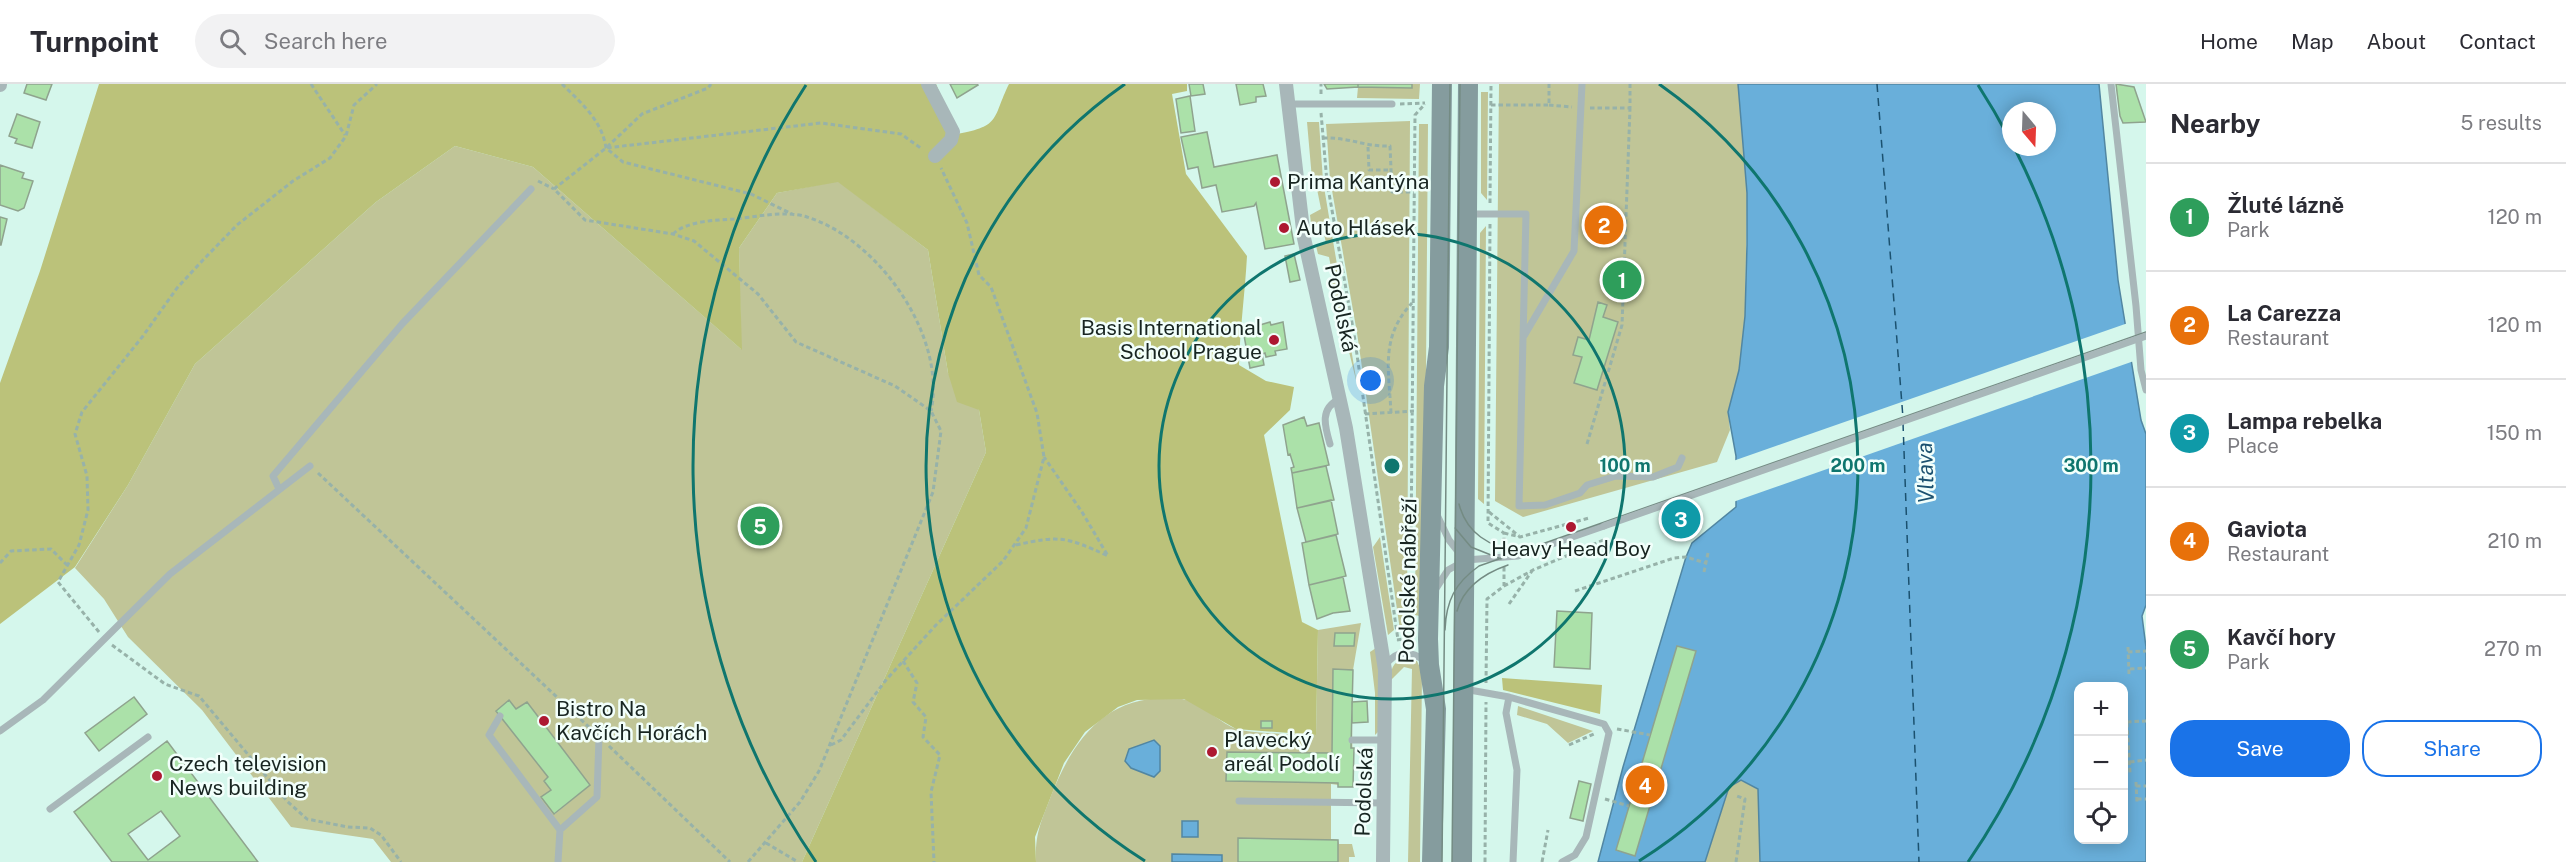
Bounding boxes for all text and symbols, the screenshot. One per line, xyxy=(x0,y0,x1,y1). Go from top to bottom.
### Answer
search box xyxy=(195,14,615,68)
text: Turnpoint xyxy=(30,25,159,58)
icon: search xyxy=(216,25,249,58)
text: Search here xyxy=(264,28,387,54)
text: Home xyxy=(2200,29,2258,54)
text: Map xyxy=(2291,29,2334,54)
text: About xyxy=(2367,29,2426,54)
text: Contact xyxy=(2459,29,2536,54)
north arrow xyxy=(2002,102,2056,156)
text: Nearby xyxy=(2170,108,2260,139)
text: 5 results xyxy=(2460,111,2542,135)
place label: Prima Kantýna xyxy=(1287,169,1429,194)
marker: Prima Kantýna xyxy=(1268,175,1282,189)
text: Žluté lázně xyxy=(2227,192,2344,218)
pin: 2 xyxy=(1584,202,1624,248)
text: 1 xyxy=(2185,205,2194,229)
text: 120 m xyxy=(2488,205,2542,229)
place label: Auto Hlásek xyxy=(1296,215,1416,240)
text: Park xyxy=(2227,218,2270,242)
marker: Auto Hlásek xyxy=(1277,221,1291,235)
pin: 1 xyxy=(1602,258,1642,302)
street label: Podolská xyxy=(1320,262,1363,354)
text: La Carezza xyxy=(2227,300,2341,326)
text: 2 xyxy=(2183,313,2196,337)
text: 120 m xyxy=(2488,313,2542,337)
place label: Basis International School Prague xyxy=(1081,315,1262,364)
text: Restaurant xyxy=(2227,326,2329,350)
marker: Basis International School Prague xyxy=(1267,333,1281,347)
your location xyxy=(1356,366,1385,395)
text: Lampa rebelka xyxy=(2227,408,2382,434)
text: 3 xyxy=(2183,421,2196,445)
text: 150 m xyxy=(2487,421,2542,445)
text: Place xyxy=(2227,434,2279,458)
water label: Vltava xyxy=(1911,442,1939,504)
text: 100 m xyxy=(1599,455,1651,476)
text: 200 m xyxy=(1831,455,1885,476)
text: 300 m xyxy=(2063,455,2119,476)
centre of rings xyxy=(1382,456,1402,476)
pin: 3 xyxy=(1662,496,1700,542)
street label: Podolské nábřeží xyxy=(1394,497,1421,664)
pin: 5 xyxy=(740,504,780,548)
text: Gaviota xyxy=(2227,516,2307,542)
marker: Heavy Head Boy xyxy=(1564,520,1578,534)
text: 4 xyxy=(2183,529,2196,553)
text: 210 m xyxy=(2488,529,2542,553)
place label: Heavy Head Boy xyxy=(1491,536,1651,561)
text: Restaurant xyxy=(2227,542,2329,566)
text: Kavčí hory xyxy=(2227,624,2336,650)
text: 5 xyxy=(2183,637,2196,661)
text: 270 m xyxy=(2484,637,2542,661)
text: Park xyxy=(2227,650,2270,674)
map controls xyxy=(2074,682,2128,844)
button: + xyxy=(2074,682,2128,736)
place label: Bistro Na Kavčích Horách xyxy=(556,696,707,745)
marker: Bistro Na Kavčích Horách xyxy=(537,714,551,728)
button: Save xyxy=(2170,720,2350,777)
button: Share xyxy=(2362,720,2542,777)
place label: Plavecký areál Podolí xyxy=(1224,727,1340,776)
button: − xyxy=(2074,736,2128,790)
marker: Plavecký areál Podolí xyxy=(1205,745,1219,759)
street label: Podolská xyxy=(1349,747,1378,837)
place label: Czech television News building xyxy=(169,751,327,800)
pin: 4 xyxy=(1626,762,1664,808)
marker: Czech television News building xyxy=(150,769,164,783)
button: locate xyxy=(2074,790,2128,844)

